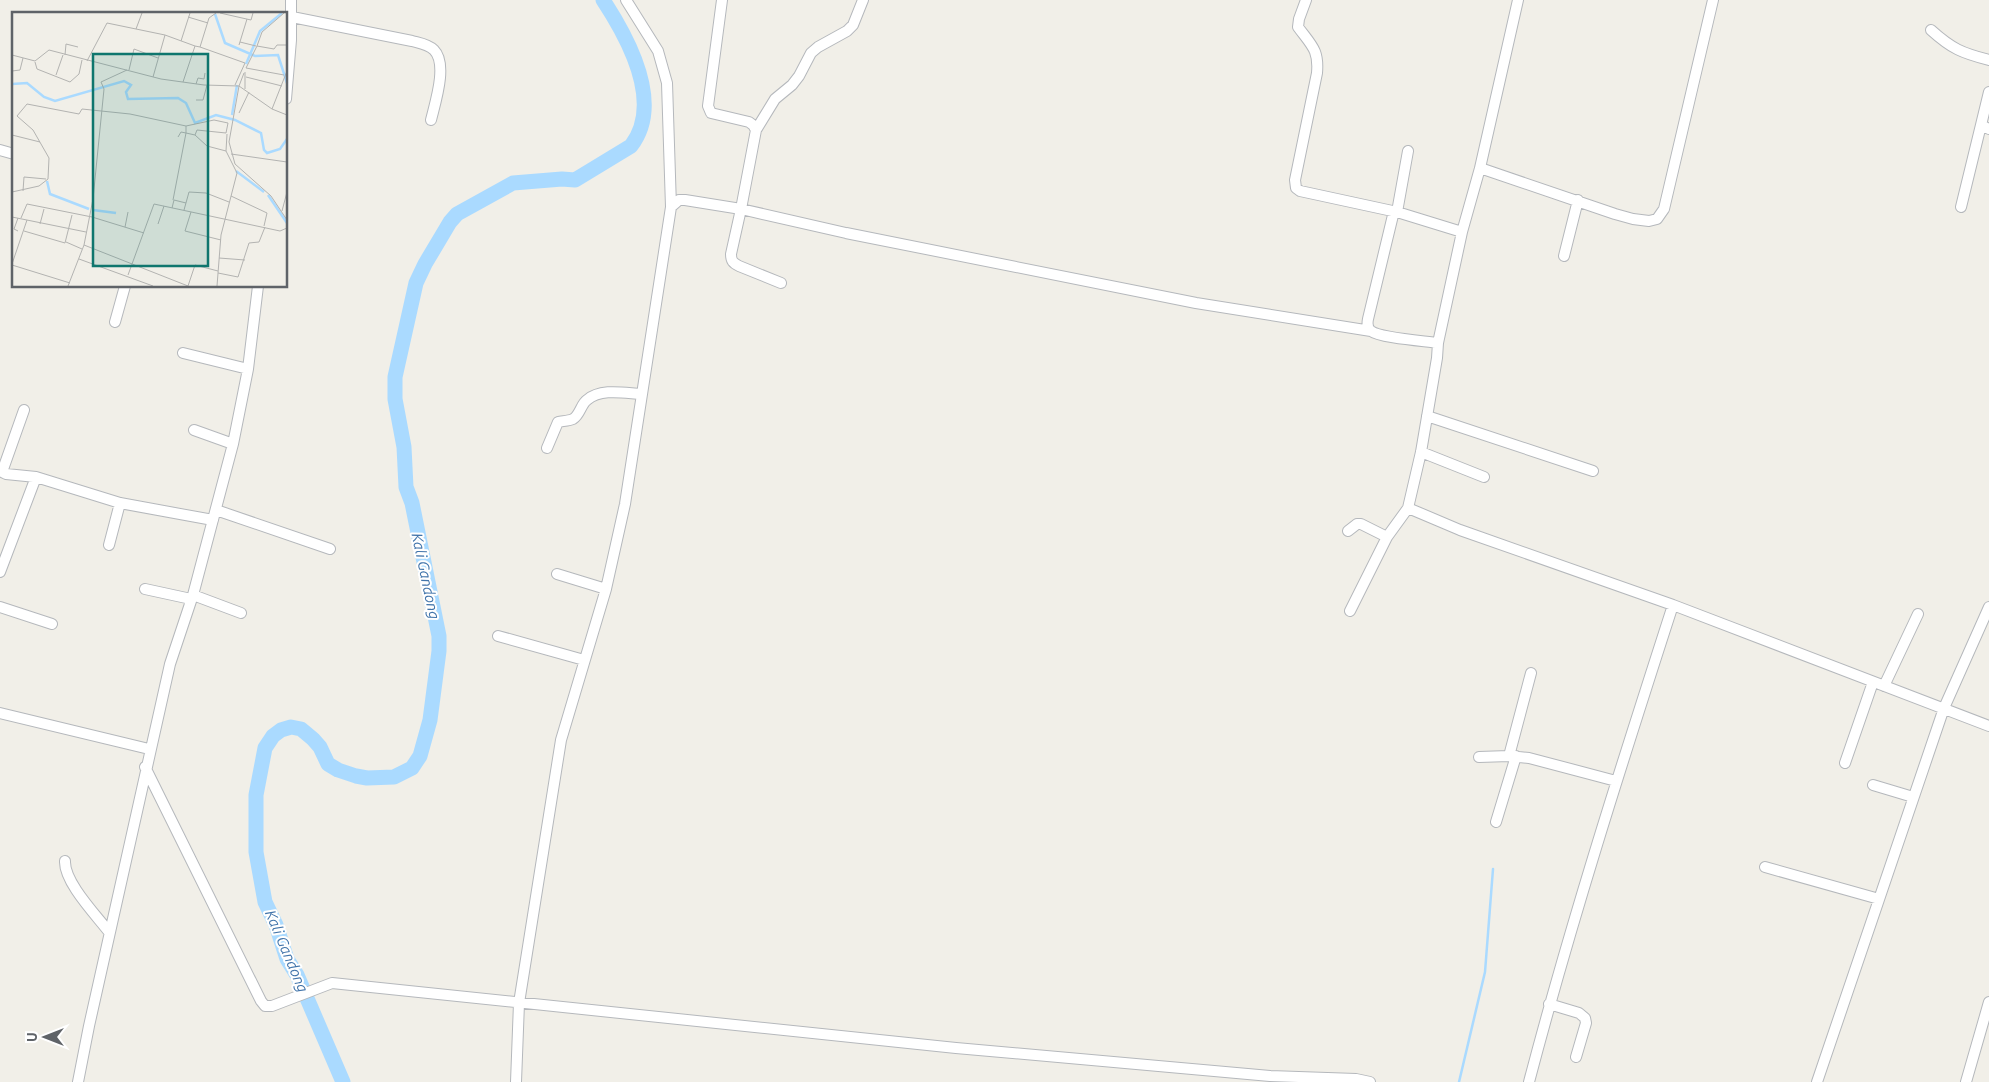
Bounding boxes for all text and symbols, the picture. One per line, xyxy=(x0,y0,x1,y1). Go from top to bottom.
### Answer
inset map xyxy=(12,12,288,288)
water label: Kali Gandong xyxy=(409,531,443,621)
water label: Kali Gandong xyxy=(262,907,312,995)
north arrow xyxy=(20,1012,70,1062)
text: U xyxy=(24,1032,40,1042)

